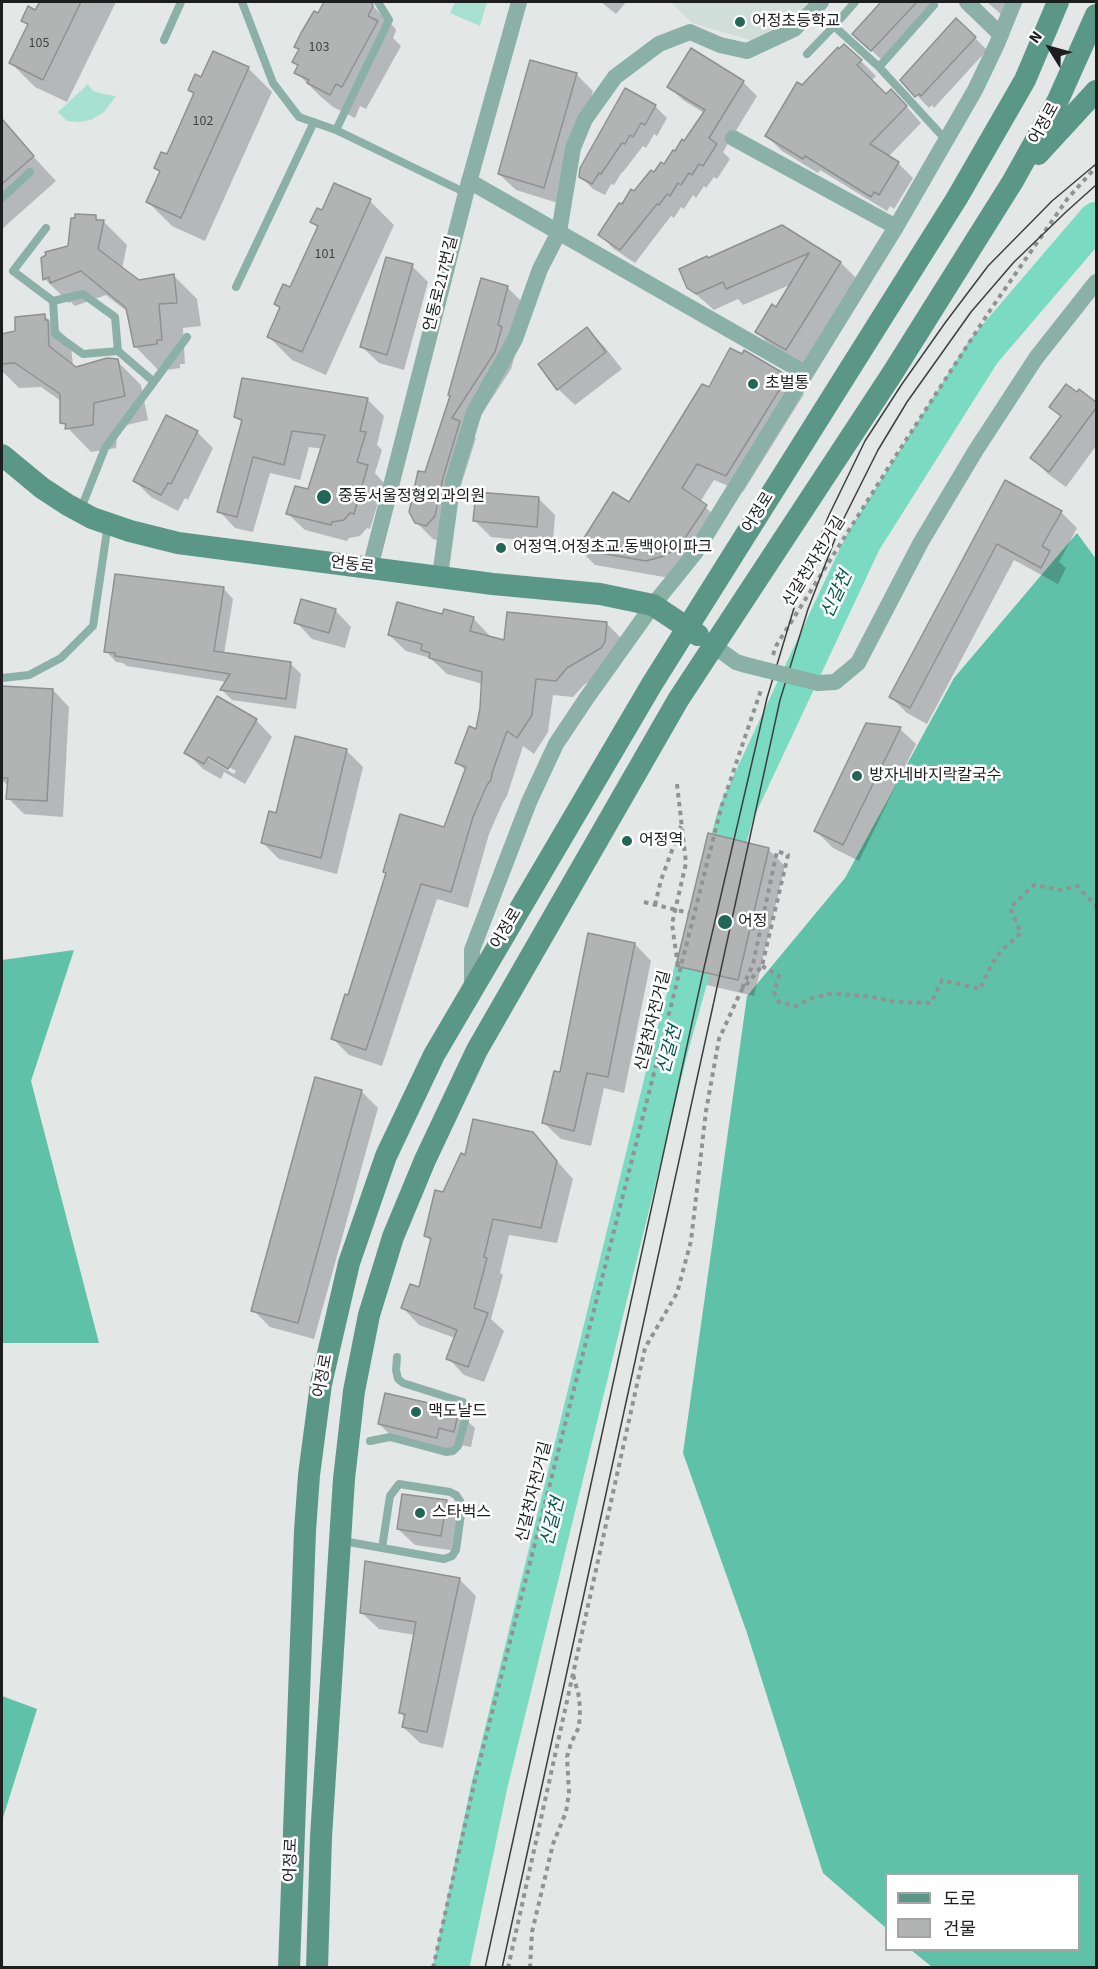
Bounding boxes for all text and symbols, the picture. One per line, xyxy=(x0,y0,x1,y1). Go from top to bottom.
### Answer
place label: 어정초등학교 xyxy=(752,12,840,32)
marker: 어정초등학교 xyxy=(733,15,747,29)
north arrow xyxy=(1020,18,1080,78)
text: N xyxy=(1024,26,1048,48)
house number: 105 xyxy=(29,36,49,52)
house number: 103 xyxy=(309,40,329,56)
street label: 어정로 xyxy=(1026,100,1064,148)
house number: 102 xyxy=(193,114,213,130)
street label: 언동로217번길 xyxy=(421,234,463,334)
house number: 101 xyxy=(315,247,335,263)
place label: 초벌통 xyxy=(765,374,809,394)
marker: 초벌통 xyxy=(746,377,760,391)
place label: 중동서울정형외과의원 xyxy=(338,487,485,507)
marker: 중동서울정형외과의원 xyxy=(315,488,333,506)
street label: 어정로 xyxy=(739,489,779,537)
street label: 신갈천자전거길 xyxy=(780,513,850,611)
place label: 어정역.어정초교.동백아이파크 xyxy=(513,538,712,558)
marker: 어정역.어정초교.동백아이파크 xyxy=(494,541,508,555)
street label: 언동로 xyxy=(329,554,375,578)
water label: 신갈천 xyxy=(818,568,858,622)
place label: 방자네바지락칼국수 xyxy=(869,766,1001,786)
marker: 방자네바지락칼국수 xyxy=(850,769,864,783)
place label: 어정역 xyxy=(639,831,683,851)
marker: 어정역 xyxy=(620,834,634,848)
street label: 어정로 xyxy=(487,905,527,953)
place label: 어정 xyxy=(738,912,767,932)
marker: 어정 xyxy=(716,913,734,931)
street label: 신갈천자전거길 xyxy=(632,969,676,1073)
water label: 신갈천 xyxy=(654,1023,688,1077)
street label: 어정로 xyxy=(310,1352,338,1400)
place label: 맥도날드 xyxy=(428,1402,487,1422)
marker: 맥도날드 xyxy=(409,1405,423,1419)
street label: 신갈천자전거길 xyxy=(513,1440,557,1544)
water label: 신갈천 xyxy=(538,1495,570,1549)
place label: 스타벅스 xyxy=(432,1503,491,1523)
marker: 스타벅스 xyxy=(413,1506,427,1520)
street label: 어정로 xyxy=(282,1838,302,1882)
legend xyxy=(885,1873,1080,1951)
text: 도로 xyxy=(943,1887,976,1912)
text: 건물 xyxy=(943,1917,976,1942)

